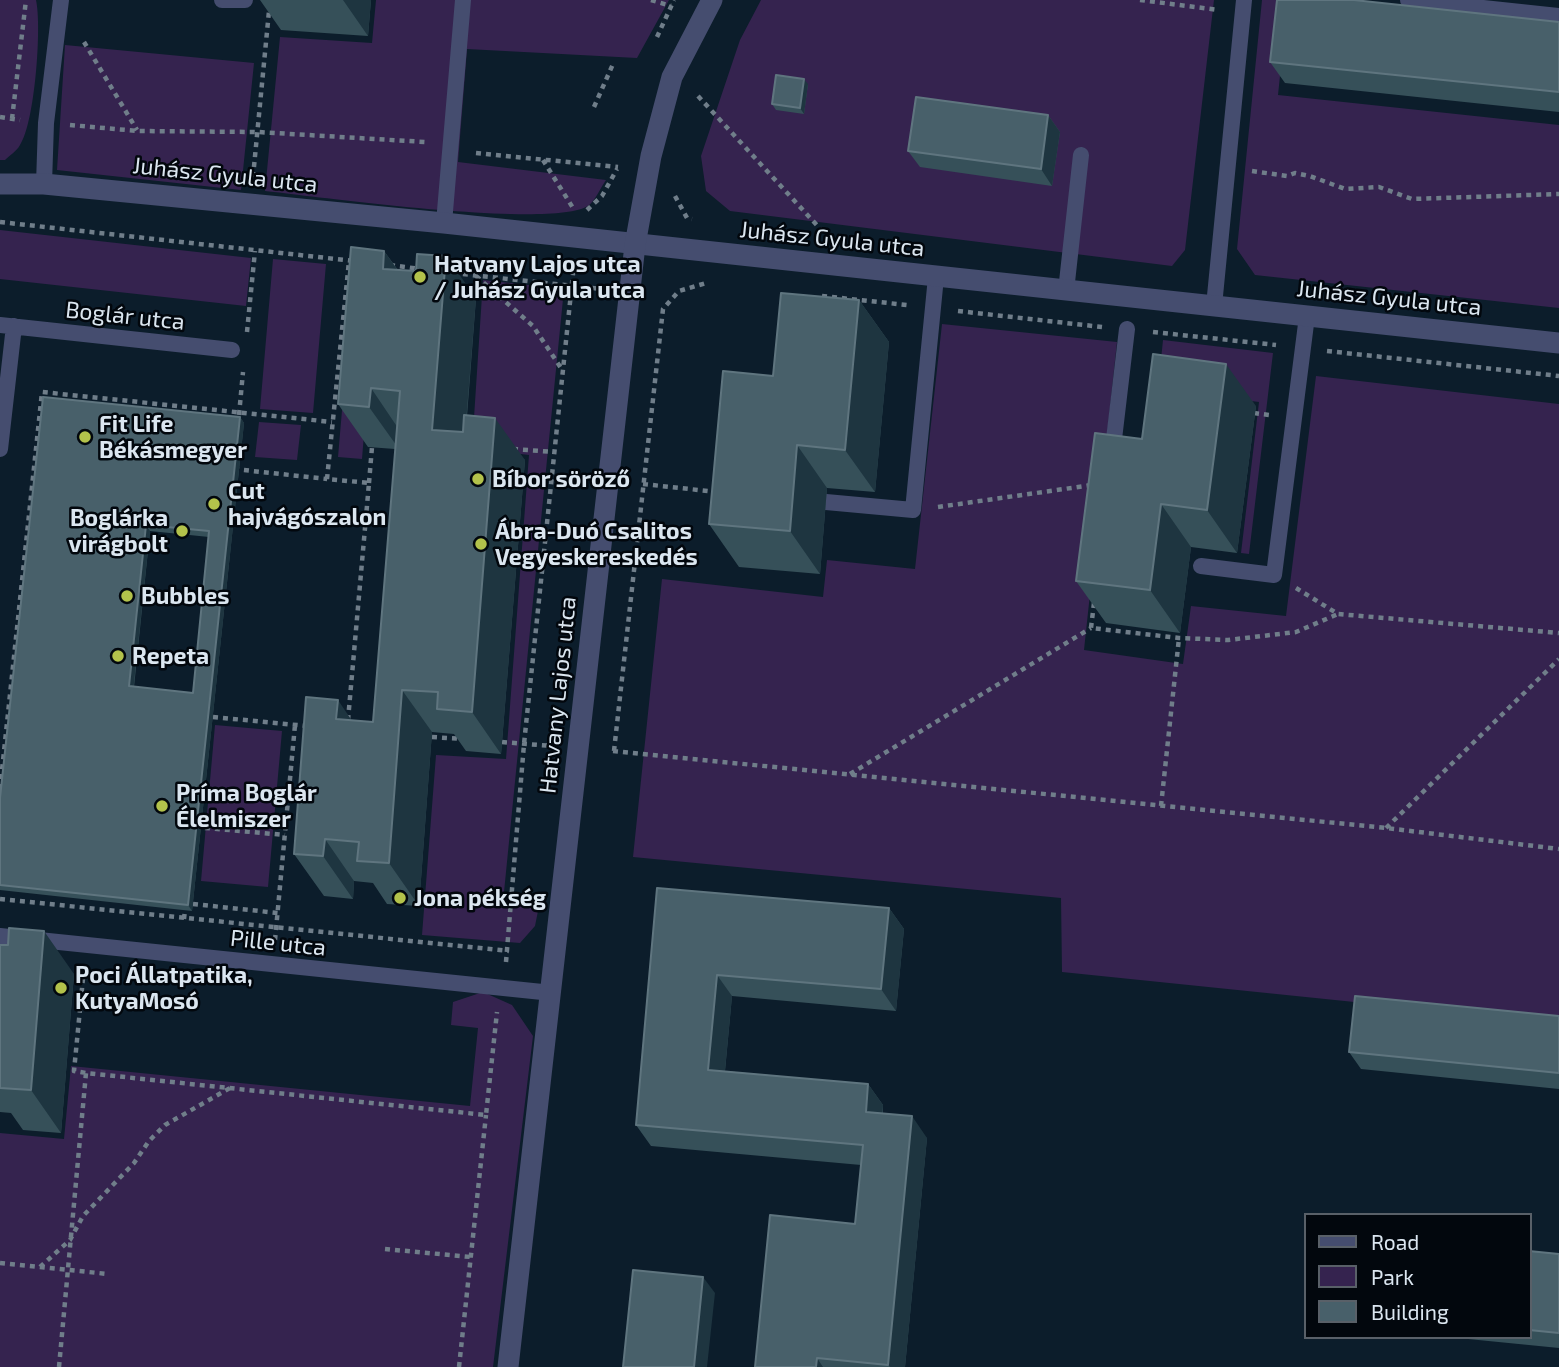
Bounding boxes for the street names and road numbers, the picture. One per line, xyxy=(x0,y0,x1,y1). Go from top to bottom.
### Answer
street label: Juhász Gyula utca xyxy=(131,152,319,198)
street label: Juhász Gyula utca xyxy=(738,216,926,262)
street label: Juhász Gyula utca xyxy=(1295,275,1483,321)
street label: Boglár utca xyxy=(64,296,186,336)
street label: Hatvany Lajos utca xyxy=(534,595,582,795)
street label: Pille utca xyxy=(229,924,327,962)

